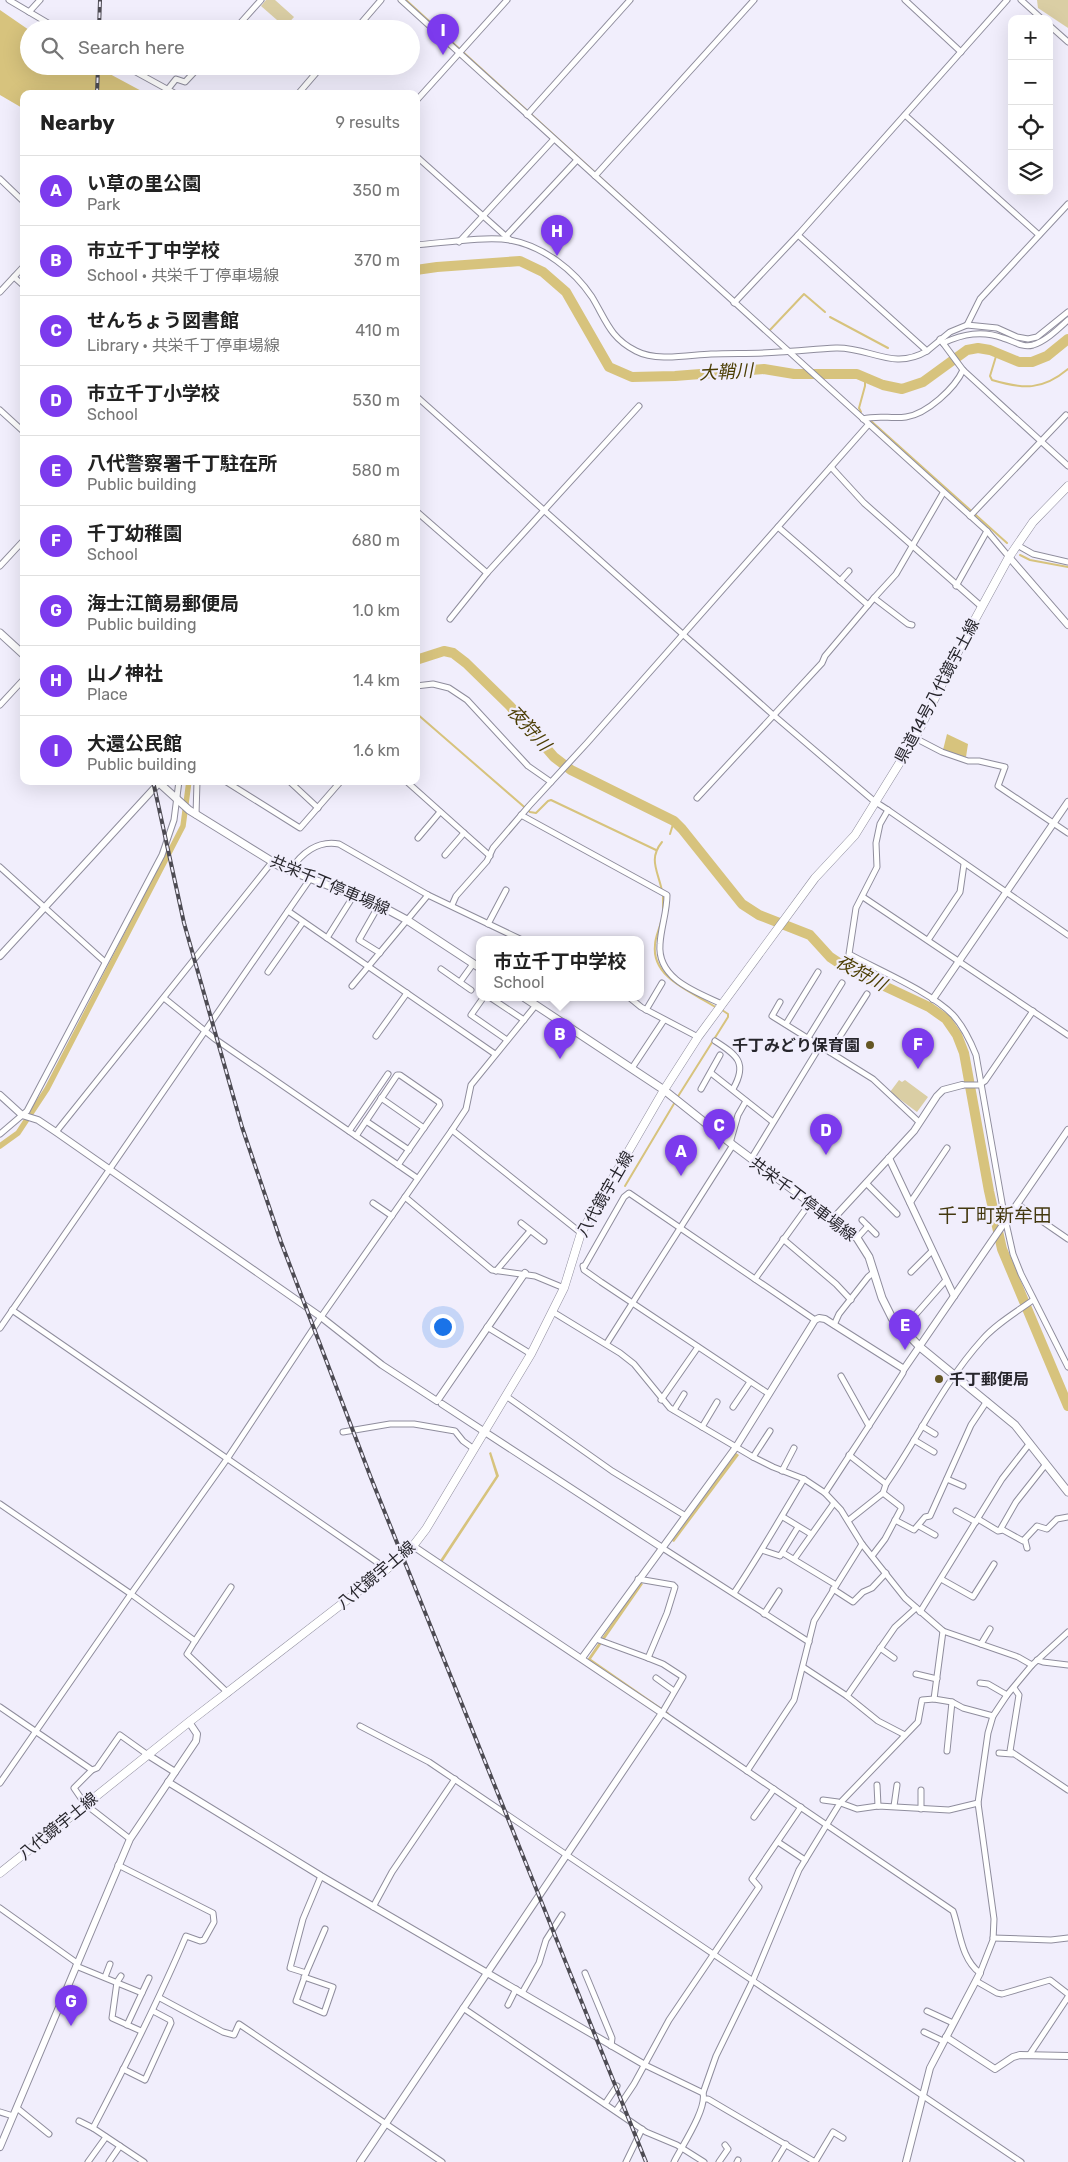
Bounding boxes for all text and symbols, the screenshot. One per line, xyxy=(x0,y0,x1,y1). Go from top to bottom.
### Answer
pin: I xyxy=(427,14,459,55)
map controls xyxy=(1008,15,1053,195)
button: + xyxy=(1008,15,1053,60)
search box xyxy=(20,20,420,75)
icon: search xyxy=(38,34,66,62)
text: Search here xyxy=(78,36,185,59)
button: − xyxy=(1008,60,1053,105)
button: locate xyxy=(1008,105,1053,150)
text: Nearby xyxy=(40,110,115,135)
text: 9 results xyxy=(336,113,400,132)
button: layers xyxy=(1008,150,1053,195)
text: い草の里公園 xyxy=(87,172,201,195)
text: A xyxy=(50,181,62,200)
text: 350 m xyxy=(353,181,400,200)
text: Park xyxy=(87,195,120,214)
pin: H xyxy=(541,215,573,256)
text: 市立千丁中学校 xyxy=(87,239,220,262)
text: B xyxy=(50,251,62,270)
text: 370 m xyxy=(354,251,400,270)
text: School · 共栄千丁停車場線 xyxy=(87,266,279,285)
text: せんちょう図書館 xyxy=(87,309,239,332)
text: C xyxy=(50,321,62,340)
text: 410 m xyxy=(355,321,400,340)
text: Library · 共栄千丁停車場線 xyxy=(87,336,280,355)
water label: 大鞘川 xyxy=(698,359,756,384)
text: 市立千丁小学校 xyxy=(87,382,220,405)
text: D xyxy=(50,391,62,410)
text: 530 m xyxy=(353,391,400,410)
text: School xyxy=(87,405,138,424)
text: 八代警察署千丁駐在所 xyxy=(87,452,277,475)
text: E xyxy=(51,461,61,480)
text: 580 m xyxy=(352,461,400,480)
text: Public building xyxy=(87,475,197,494)
text: 千丁幼稚園 xyxy=(87,522,182,545)
text: F xyxy=(51,531,61,550)
text: 680 m xyxy=(352,531,400,550)
text: School xyxy=(87,545,138,564)
text: 海士江簡易郵便局 xyxy=(87,592,239,615)
text: G xyxy=(50,601,62,620)
text: 1.0 km xyxy=(353,601,400,620)
text: Public building xyxy=(87,615,197,634)
street label: 県道14号八代鏡宇土線 xyxy=(891,616,983,766)
text: 山ノ神社 xyxy=(87,662,163,685)
text: H xyxy=(50,671,62,690)
text: 1.4 km xyxy=(353,671,400,690)
text: Place xyxy=(87,685,128,704)
water label: 夜狩川 xyxy=(503,701,557,757)
text: 大還公民館 xyxy=(87,732,182,755)
text: I xyxy=(53,741,59,760)
text: 1.6 km xyxy=(353,741,400,760)
text: Public building xyxy=(87,755,197,774)
street label: 共栄千丁停車場線 xyxy=(267,851,393,919)
popup xyxy=(476,936,644,1001)
text: 市立千丁中学校 xyxy=(493,950,627,973)
water label: 夜狩川 xyxy=(832,950,892,997)
text: School xyxy=(493,973,544,992)
pin: B xyxy=(544,1018,576,1059)
pin: F xyxy=(902,1028,934,1069)
place label: 千丁みどり保育園 xyxy=(732,1036,860,1055)
marker: 千丁みどり保育園 xyxy=(864,1039,876,1051)
pin: C xyxy=(703,1109,735,1150)
pin: D xyxy=(810,1114,842,1155)
pin: A xyxy=(665,1135,697,1176)
street label: 八代鏡宇土線 xyxy=(573,1148,637,1240)
street label: 共栄千丁停車場線 xyxy=(746,1153,860,1245)
district label: 千丁町新牟田 xyxy=(938,1204,1052,1227)
pin: E xyxy=(889,1309,921,1350)
your location xyxy=(430,1314,456,1340)
place label: 千丁郵便局 xyxy=(949,1370,1029,1389)
marker: 千丁郵便局 xyxy=(933,1373,945,1385)
street label: 八代鏡宇土線 xyxy=(333,1537,419,1613)
street label: 八代鏡宇土線 xyxy=(15,1788,101,1864)
pin: G xyxy=(55,1985,87,2026)

